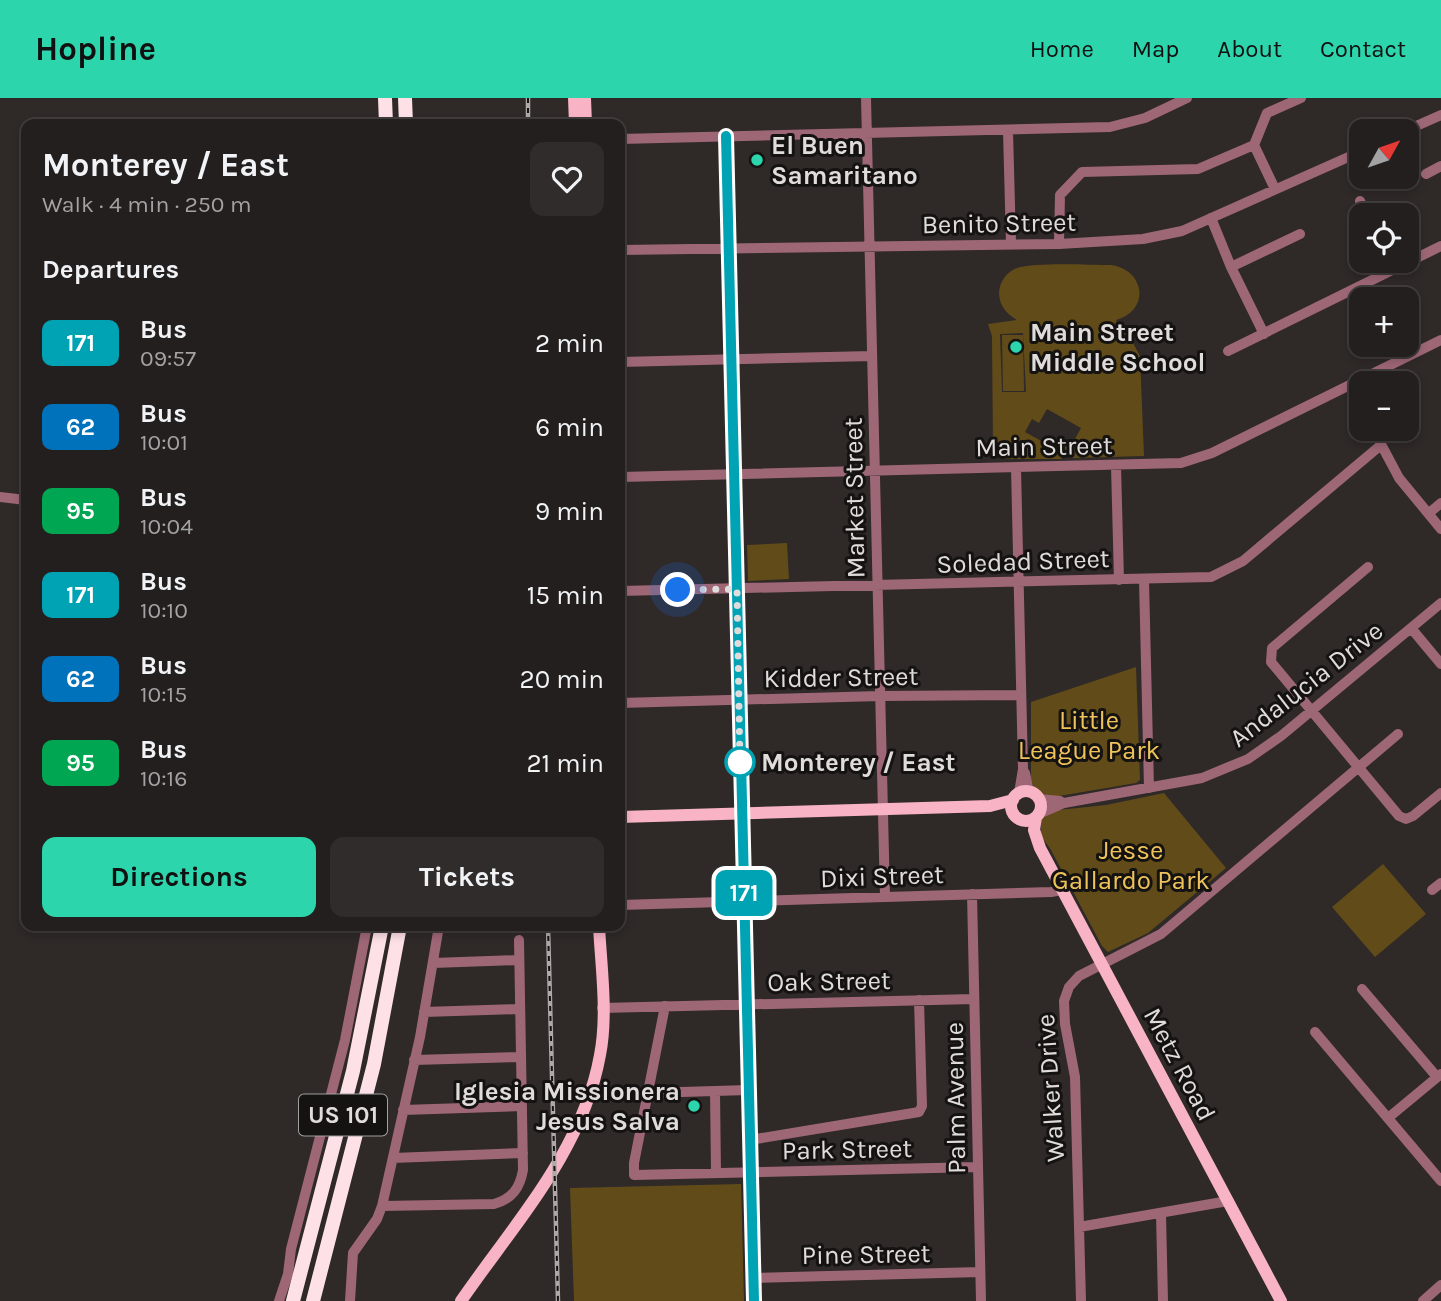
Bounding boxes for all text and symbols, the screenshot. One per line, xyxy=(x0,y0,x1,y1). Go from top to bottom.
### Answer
text: Hopline xyxy=(35,30,156,68)
text: Home xyxy=(1030,35,1094,63)
text: Map xyxy=(1132,35,1179,63)
text: About xyxy=(1217,35,1282,63)
text: Contact xyxy=(1320,35,1406,63)
north arrow xyxy=(1349,119,1419,189)
map controls xyxy=(1349,119,1419,441)
place label: El Buen Samaritano xyxy=(771,130,918,191)
button: heart xyxy=(530,142,604,216)
text: Monterey / East xyxy=(42,146,289,184)
marker: El Buen Samaritano xyxy=(749,152,765,168)
text: Walk · 4 min · 250 m xyxy=(42,191,251,218)
button: locate xyxy=(1349,203,1419,273)
street label: Benito Street xyxy=(922,207,1077,240)
text: Departures xyxy=(42,254,179,285)
button: + xyxy=(1349,287,1419,357)
text: Bus xyxy=(140,314,187,345)
place label: Main Street Middle School xyxy=(1030,317,1205,378)
text: 2 min xyxy=(535,328,604,359)
text: 171 xyxy=(66,329,95,357)
marker: Main Street Middle School xyxy=(1008,339,1024,355)
text: 09:57 xyxy=(140,345,196,372)
button: − xyxy=(1349,371,1419,441)
text: Bus xyxy=(140,398,187,429)
text: 6 min xyxy=(535,412,604,443)
text: 62 xyxy=(66,413,95,441)
street label: Market Street xyxy=(838,417,871,579)
text: 10:01 xyxy=(140,429,188,456)
street label: Main Street xyxy=(975,430,1113,463)
text: Bus xyxy=(140,482,187,513)
text: 9 min xyxy=(535,496,604,527)
text: 95 xyxy=(66,497,95,525)
text: 10:04 xyxy=(140,513,193,540)
street label: Soledad Street xyxy=(936,543,1110,580)
text: Bus xyxy=(140,566,187,597)
your location xyxy=(660,572,695,607)
text: 15 min xyxy=(527,580,604,611)
text: 171 xyxy=(66,581,95,609)
text: 10:10 xyxy=(140,597,188,624)
street label: Andalucia Drive xyxy=(1224,615,1389,754)
text: Bus xyxy=(140,650,187,681)
street label: Kidder Street xyxy=(763,661,919,694)
text: 20 min xyxy=(520,664,604,695)
text: 62 xyxy=(66,665,95,693)
text: 10:15 xyxy=(140,681,187,708)
park label: Little League Park xyxy=(1018,705,1160,766)
text: Bus xyxy=(140,734,187,765)
marker: Monterey / East xyxy=(725,747,755,777)
place label: Monterey / East xyxy=(761,747,956,778)
text: 21 min xyxy=(526,748,604,779)
text: 95 xyxy=(66,749,95,777)
text: 10:16 xyxy=(140,765,187,792)
park label: Jesse Gallardo Park xyxy=(1052,835,1210,896)
button: Directions xyxy=(42,837,316,917)
button: Tickets xyxy=(330,837,604,917)
street label: Dixi Street xyxy=(820,859,944,894)
line badge: 171 xyxy=(704,870,784,916)
text: 171 xyxy=(729,879,759,907)
street label: Oak Street xyxy=(767,965,891,998)
street label: Metz Road xyxy=(1137,1002,1222,1126)
street label: Walker Drive xyxy=(1030,1013,1071,1163)
street label: Palm Avenue xyxy=(939,1022,972,1174)
place label: Iglesia Missionera Jesus Salva xyxy=(454,1076,680,1137)
road number: US 101 xyxy=(299,1094,387,1135)
marker: Iglesia Missionera Jesus Salva xyxy=(686,1098,702,1114)
street label: Park Street xyxy=(782,1133,913,1166)
street label: Pine Street xyxy=(801,1238,931,1271)

